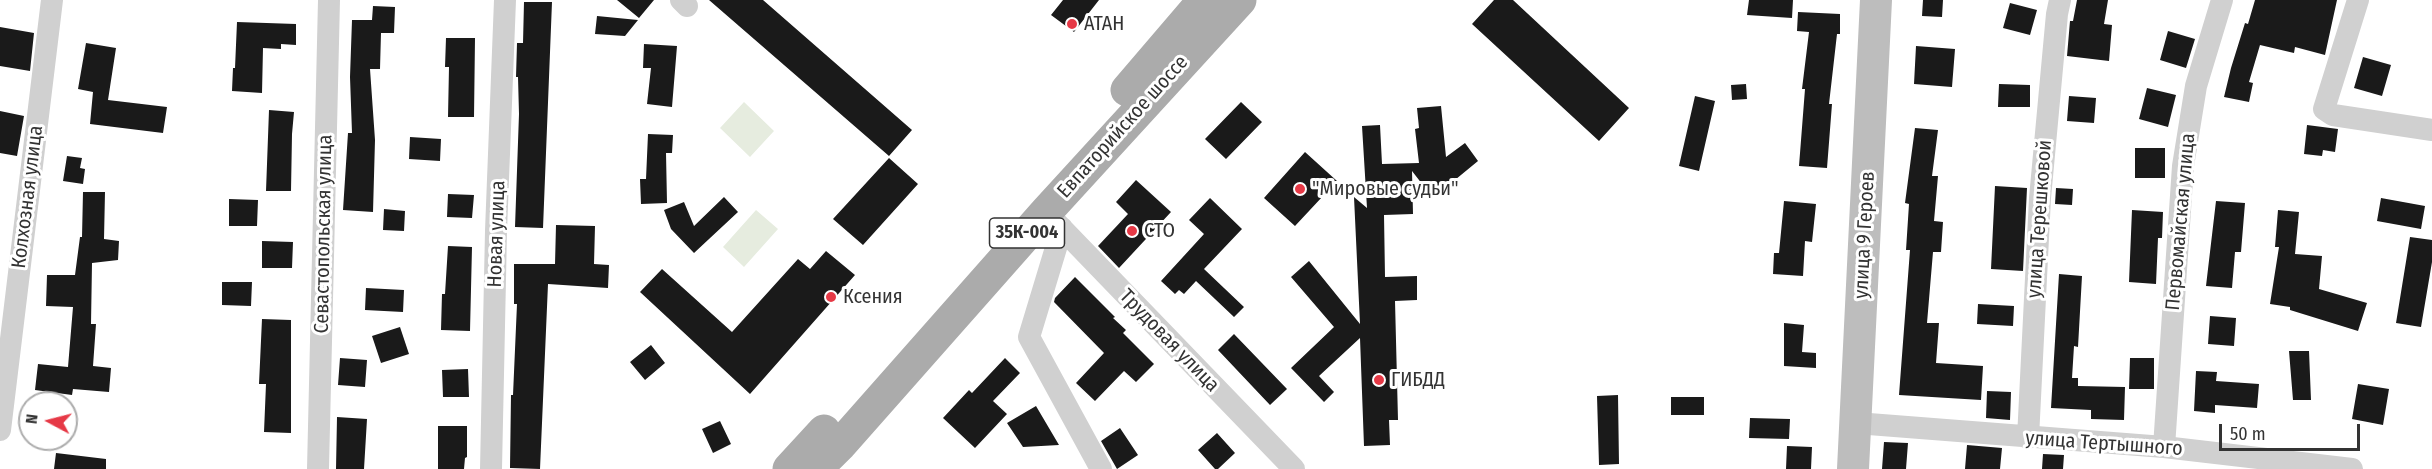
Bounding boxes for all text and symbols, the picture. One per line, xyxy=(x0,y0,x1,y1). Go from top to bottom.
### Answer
place label: АТАН xyxy=(1084,12,1124,36)
marker: АТАН xyxy=(1065,17,1079,31)
street label: Евпаторийское шоссе xyxy=(1053,51,1193,203)
street label: Колхозная улица xyxy=(7,124,49,270)
street label: Первомайская улица xyxy=(2161,132,2201,312)
street label: Севастопольская улица xyxy=(310,134,338,334)
street label: улица Терешковой xyxy=(2022,139,2058,299)
street label: улица 9 Героев xyxy=(1850,171,1880,299)
place label: "Мировые судьи" xyxy=(1312,177,1459,201)
street label: Новая улица xyxy=(483,180,511,288)
marker: "Мировые судьи" xyxy=(1293,182,1307,196)
road number: 35К-004 xyxy=(990,218,1064,248)
place label: СТО xyxy=(1144,219,1175,243)
marker: СТО xyxy=(1125,224,1139,238)
place label: Ксения xyxy=(843,285,903,309)
street label: Трудовая улица xyxy=(1114,285,1224,397)
marker: Ксения xyxy=(824,290,838,304)
place label: ГИБДД xyxy=(1391,368,1445,392)
marker: ГИБДД xyxy=(1372,373,1386,387)
north arrow xyxy=(18,391,78,451)
scale bar xyxy=(2222,412,2363,450)
text: N xyxy=(22,413,42,425)
text: 50 m xyxy=(2230,423,2266,445)
street label: улица Тертышного xyxy=(2025,427,2183,461)

